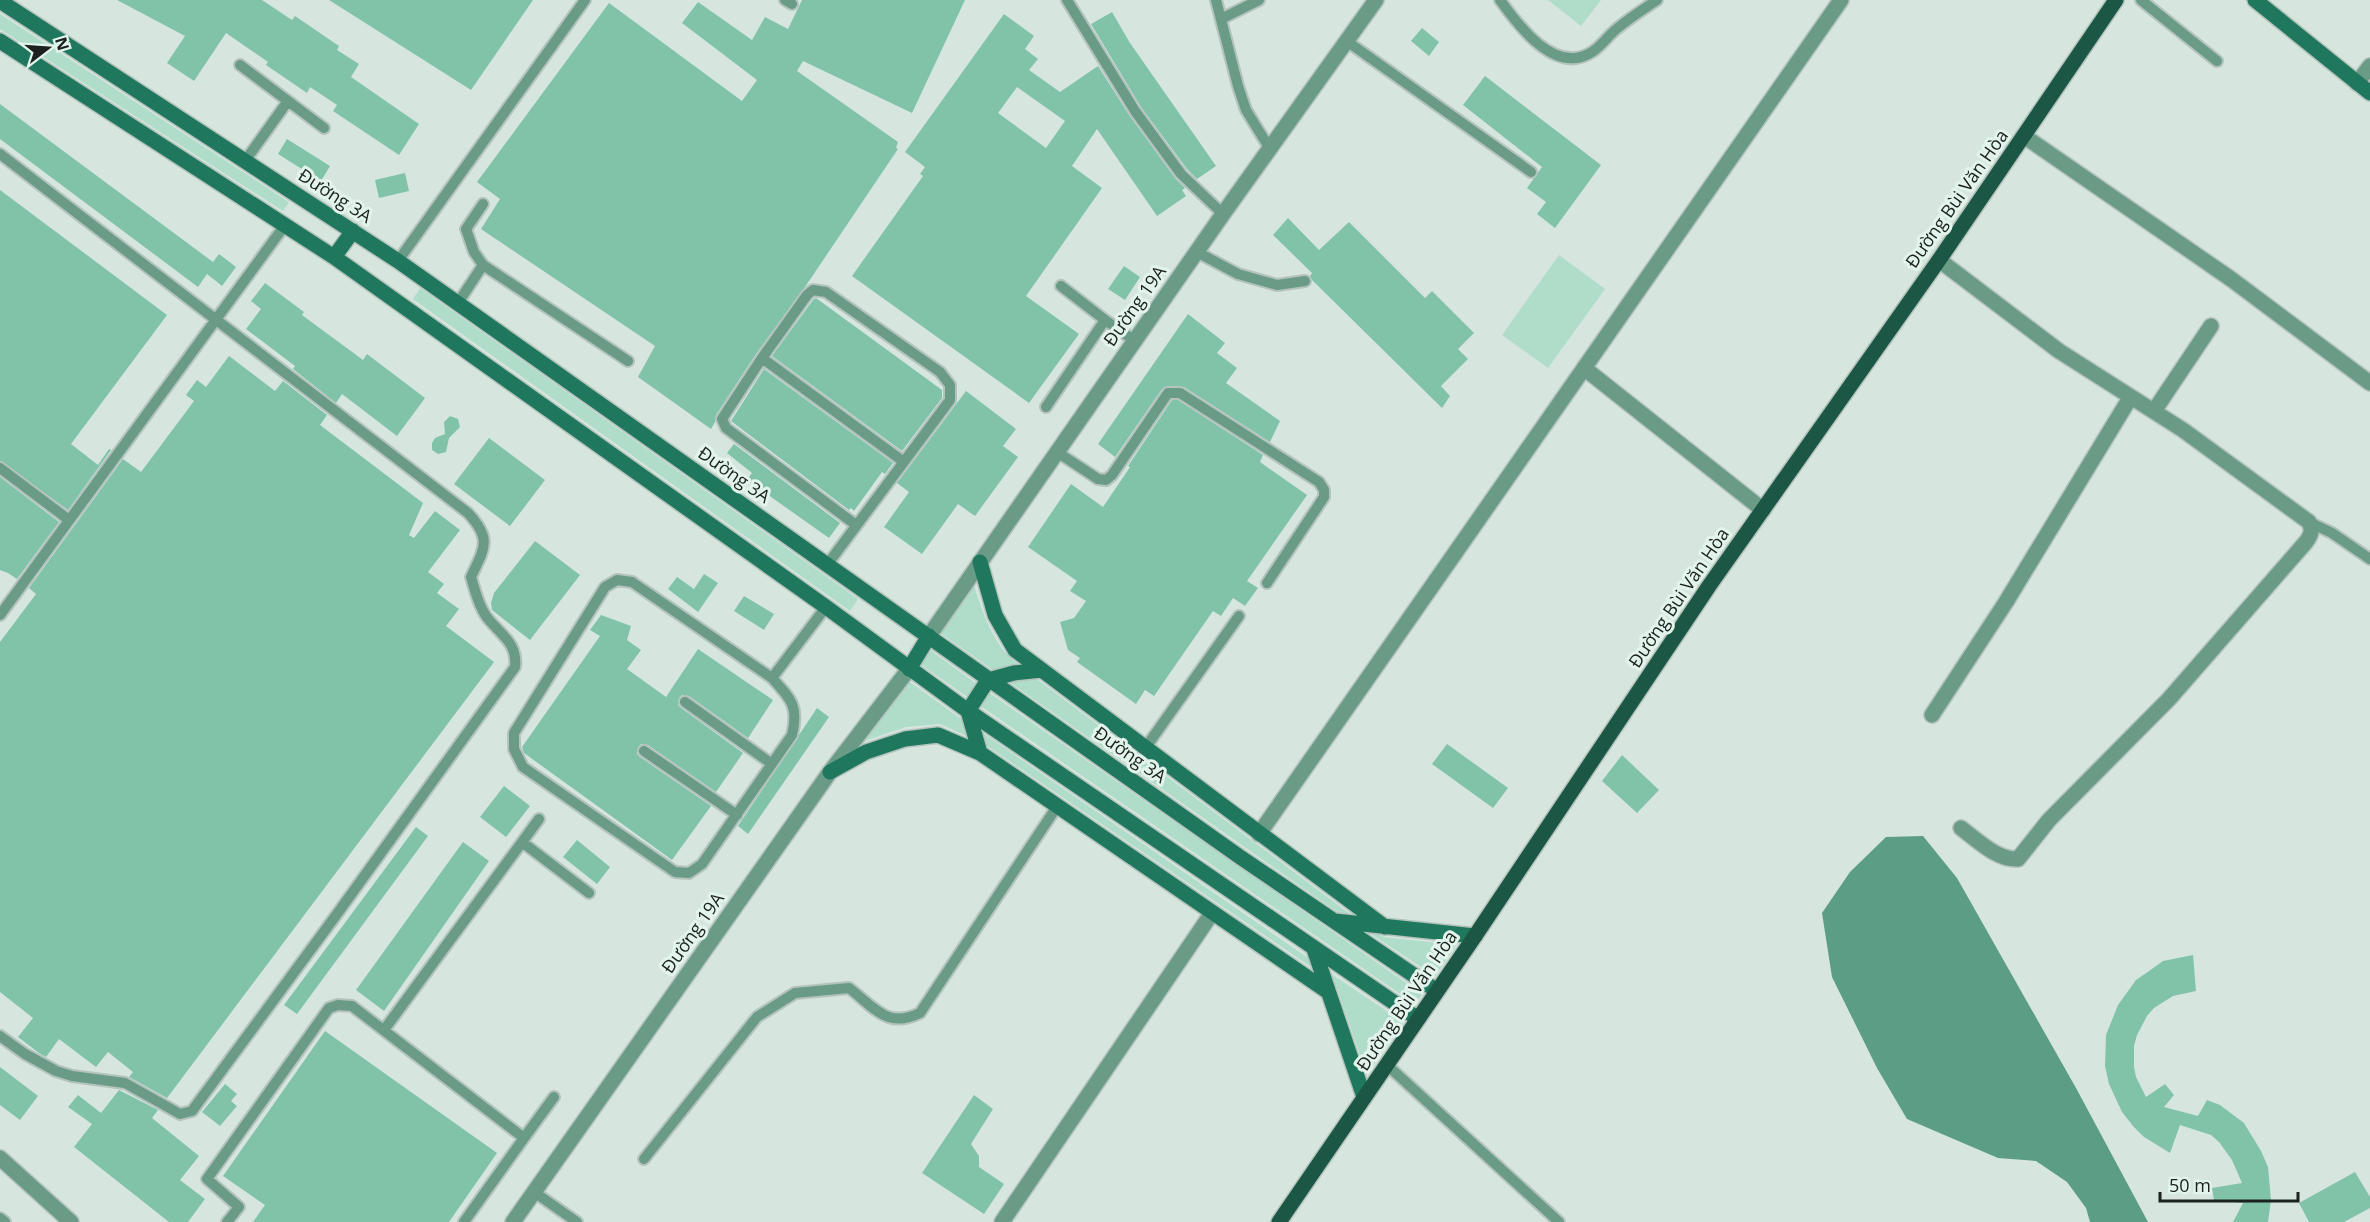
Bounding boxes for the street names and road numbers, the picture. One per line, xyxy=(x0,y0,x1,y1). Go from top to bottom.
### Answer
street label: Đường Bùi Văn Hòa xyxy=(1899,124,2013,272)
street label: Đường 3A xyxy=(294,162,377,228)
street label: Đường 19A xyxy=(1098,260,1171,351)
street label: Đường 3A xyxy=(694,441,776,508)
street label: Đường Bùi Văn Hòa xyxy=(1622,523,1734,672)
street label: Đường 3A xyxy=(1090,721,1172,788)
street label: Đường 19A xyxy=(656,887,729,978)
street label: Đường Bùi Văn Hòa xyxy=(1350,926,1462,1075)

